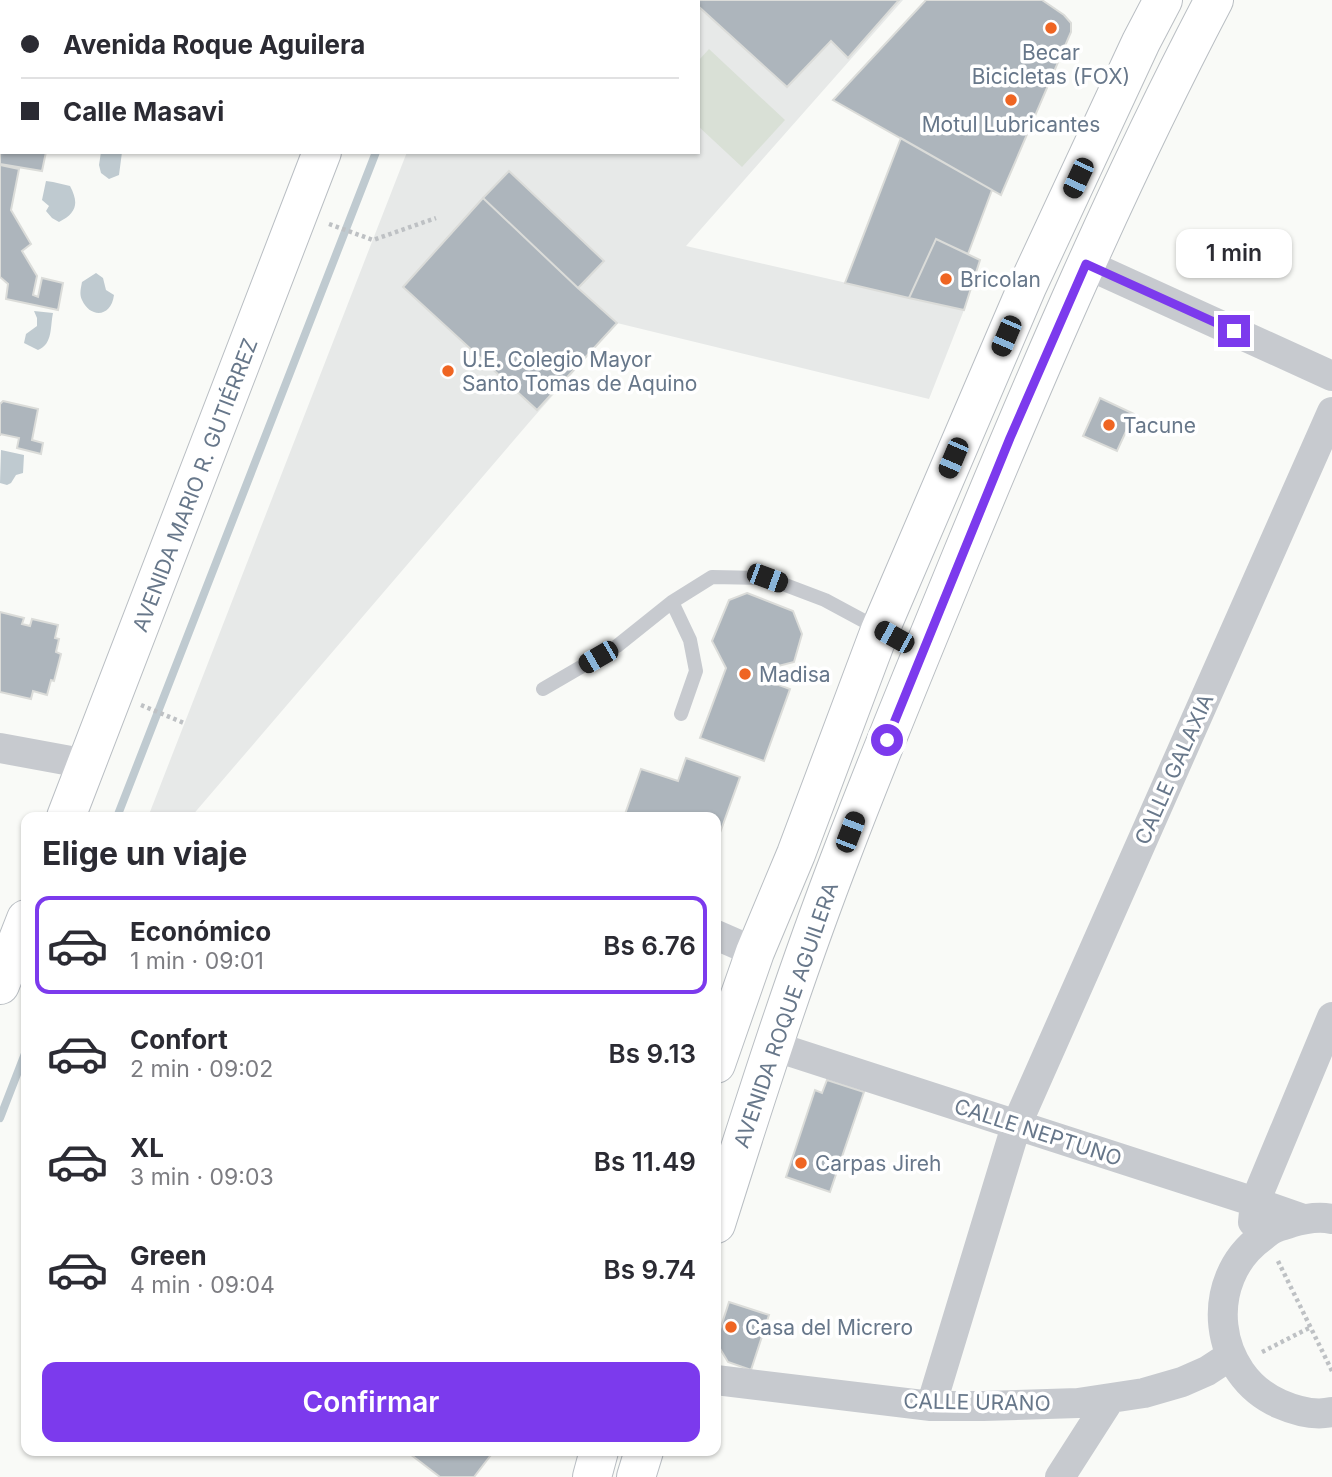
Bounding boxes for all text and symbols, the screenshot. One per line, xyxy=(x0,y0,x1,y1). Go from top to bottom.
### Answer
marker: Becar Bicicletas (FOX) xyxy=(1043,20,1059,36)
text: Avenida Roque Aguilera xyxy=(63,29,365,60)
place label: Becar Bicicletas (FOX) xyxy=(972,40,1130,89)
marker: Motul Lubricantes xyxy=(1003,92,1019,108)
text: Calle Masavi xyxy=(63,96,224,127)
place label: Motul Lubricantes xyxy=(922,112,1100,137)
car xyxy=(1060,155,1097,201)
callout: 1 min xyxy=(1176,230,1292,278)
text: 1 min xyxy=(1206,239,1262,267)
place label: Bricolan xyxy=(960,267,1041,292)
marker: Bricolan xyxy=(938,271,954,287)
car xyxy=(989,313,1024,359)
route end xyxy=(1218,315,1250,347)
street label: AVENIDA MARIO R. GUTIÉRREZ xyxy=(126,334,263,635)
place label: U.E. Colegio Mayor Santo Tomas de Aquino xyxy=(462,347,697,396)
marker: U.E. Colegio Mayor Santo Tomas de Aquino xyxy=(440,363,456,379)
place label: Tacune xyxy=(1123,413,1196,438)
marker: Tacune xyxy=(1101,417,1117,433)
car xyxy=(936,435,971,481)
car xyxy=(744,561,791,595)
car xyxy=(871,618,918,656)
car xyxy=(575,637,622,677)
place label: Madisa xyxy=(759,662,831,687)
marker: Madisa xyxy=(737,666,753,682)
street label: CALLE GALAXIA xyxy=(1130,690,1218,848)
route start xyxy=(871,724,903,756)
car xyxy=(833,809,868,855)
text: Elige un viaje xyxy=(42,834,247,873)
street label: AVENIDA ROQUE AGUILERA xyxy=(729,879,843,1151)
icon: car xyxy=(46,914,109,977)
text: Económico xyxy=(130,916,271,947)
text: Bs 6.76 xyxy=(603,930,696,961)
text: 1 min · 09:01 xyxy=(130,947,264,975)
icon: car xyxy=(46,1022,109,1085)
text: Confort xyxy=(130,1024,228,1055)
text: Bs 9.13 xyxy=(609,1038,696,1069)
text: 2 min · 09:02 xyxy=(130,1055,273,1083)
street label: CALLE NEPTUNO xyxy=(951,1093,1125,1171)
icon: car xyxy=(46,1130,109,1193)
text: XL xyxy=(130,1132,164,1163)
text: Bs 11.49 xyxy=(594,1146,696,1177)
place label: Carpas Jireh xyxy=(815,1151,942,1176)
marker: Carpas Jireh xyxy=(793,1155,809,1171)
text: 3 min · 09:03 xyxy=(130,1163,274,1191)
icon: car xyxy=(46,1238,109,1301)
text: Green xyxy=(130,1240,207,1271)
text: Bs 9.74 xyxy=(604,1254,696,1285)
text: 4 min · 09:04 xyxy=(130,1271,275,1299)
place label: Casa del Micrero xyxy=(745,1315,913,1340)
marker: Casa del Micrero xyxy=(723,1319,739,1335)
button: Confirmar xyxy=(42,1362,700,1442)
street label: CALLE URANO xyxy=(903,1388,1051,1416)

